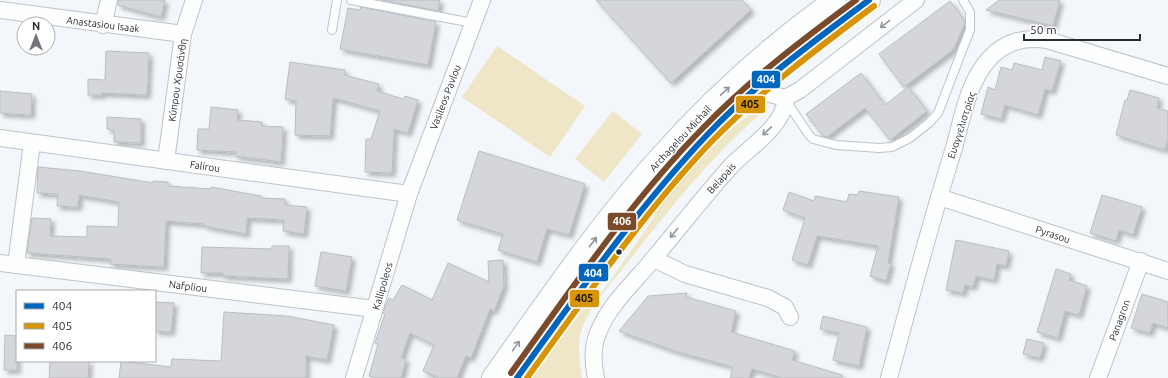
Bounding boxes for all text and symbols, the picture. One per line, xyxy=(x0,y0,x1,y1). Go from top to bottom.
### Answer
street label: Anastasiou Isaak xyxy=(66,15,140,34)
north arrow xyxy=(16,16,56,56)
scale bar xyxy=(1024,16,1140,42)
text: N xyxy=(32,20,40,32)
one-way arrow xyxy=(880,20,891,28)
text: 50 m xyxy=(1030,23,1057,36)
street label: Κύπρου Χρυσάνθη xyxy=(166,38,189,122)
street label: Vasileos Pavlou xyxy=(428,63,463,131)
line badge: 404 xyxy=(751,70,781,89)
text: 404 xyxy=(757,73,775,85)
one-way arrow xyxy=(720,87,730,96)
street label: Ευαγγελιστρίας xyxy=(946,90,978,160)
line badge: 405 xyxy=(735,95,766,114)
text: 405 xyxy=(741,98,759,110)
street label: Archagelou Michail xyxy=(647,103,714,173)
one-way arrow xyxy=(762,126,772,135)
street label: Falirou xyxy=(189,159,221,174)
street label: Belapais xyxy=(705,161,738,196)
line badge: 406 xyxy=(607,212,637,231)
text: 406 xyxy=(613,215,631,227)
street label: Pyrasou xyxy=(1034,224,1072,245)
one-way arrow xyxy=(670,228,679,239)
one-way arrow xyxy=(589,236,597,247)
unlabelled marker xyxy=(614,247,624,257)
street label: Kallipoleos xyxy=(370,261,395,311)
line badge: 404 xyxy=(578,263,609,282)
text: 404 xyxy=(584,267,602,279)
street label: Nafpliou xyxy=(168,279,208,294)
line badge: 405 xyxy=(569,289,600,308)
legend xyxy=(16,290,156,362)
text: 405 xyxy=(575,292,593,304)
street label: Panagron xyxy=(1107,298,1132,342)
text: 404 xyxy=(52,299,73,312)
text: 405 xyxy=(52,319,72,332)
text: 406 xyxy=(52,339,73,352)
one-way arrow xyxy=(512,341,520,352)

